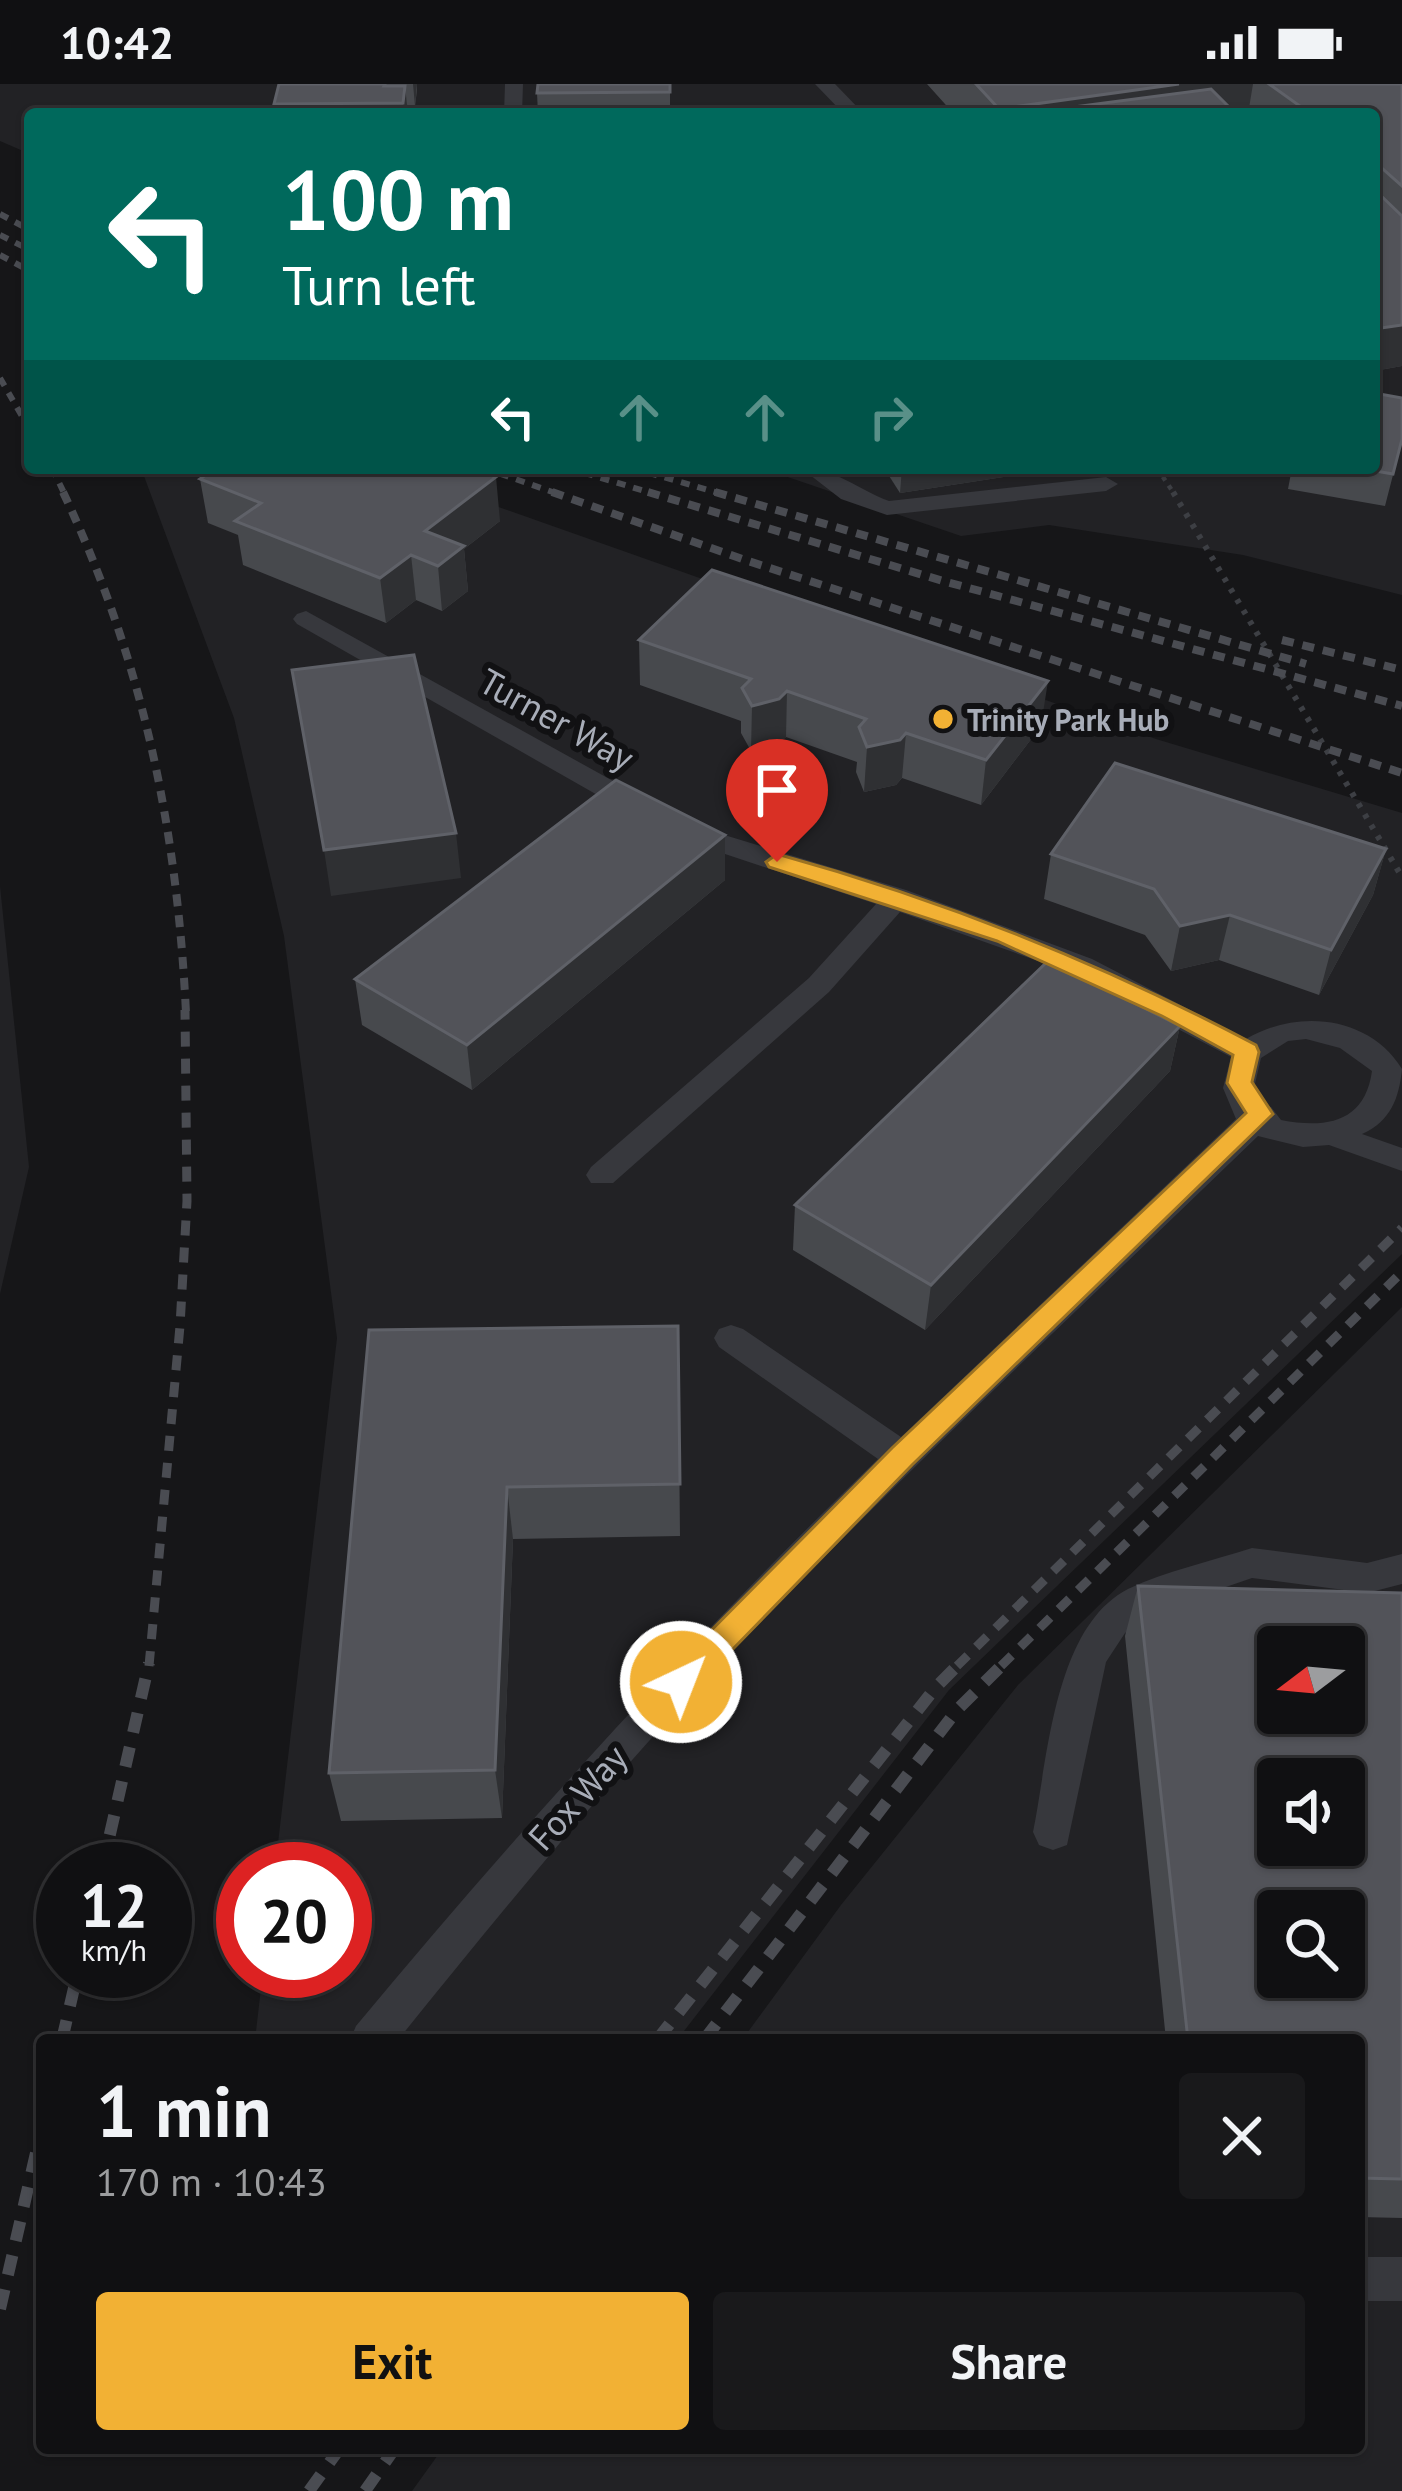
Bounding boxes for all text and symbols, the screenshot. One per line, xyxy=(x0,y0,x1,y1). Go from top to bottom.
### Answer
text: 10:42 xyxy=(60,13,174,71)
text: 100 m xyxy=(282,144,514,253)
icon: left xyxy=(84,156,240,312)
text: Turn left xyxy=(282,250,476,320)
icon: left xyxy=(480,384,546,450)
icon: ahead xyxy=(606,384,672,450)
icon: ahead xyxy=(732,384,798,450)
icon: right xyxy=(858,384,924,450)
street label: Turner Way xyxy=(471,657,643,781)
place label: Trinity Park Hub xyxy=(967,700,1169,739)
marker: Trinity Park Hub xyxy=(930,706,956,732)
pin xyxy=(726,739,828,862)
icon: arrive xyxy=(744,757,810,823)
position arrow xyxy=(618,1619,744,1745)
north arrow xyxy=(1257,1626,1365,1734)
map controls xyxy=(1257,1626,1365,1998)
street label: Fox Way xyxy=(517,1734,637,1860)
button: sound xyxy=(1257,1758,1365,1866)
speed limit sign: 20 xyxy=(216,1842,372,1998)
text: 12 xyxy=(80,1866,148,1944)
button: search xyxy=(1257,1890,1365,1998)
text: km/h xyxy=(81,1930,147,1969)
text: 1 min xyxy=(96,2064,272,2157)
button: close xyxy=(1179,2073,1305,2199)
text: 170 m · 10:43 xyxy=(96,2156,327,2207)
button: Exit xyxy=(96,2292,689,2430)
button: Share xyxy=(713,2292,1305,2430)

